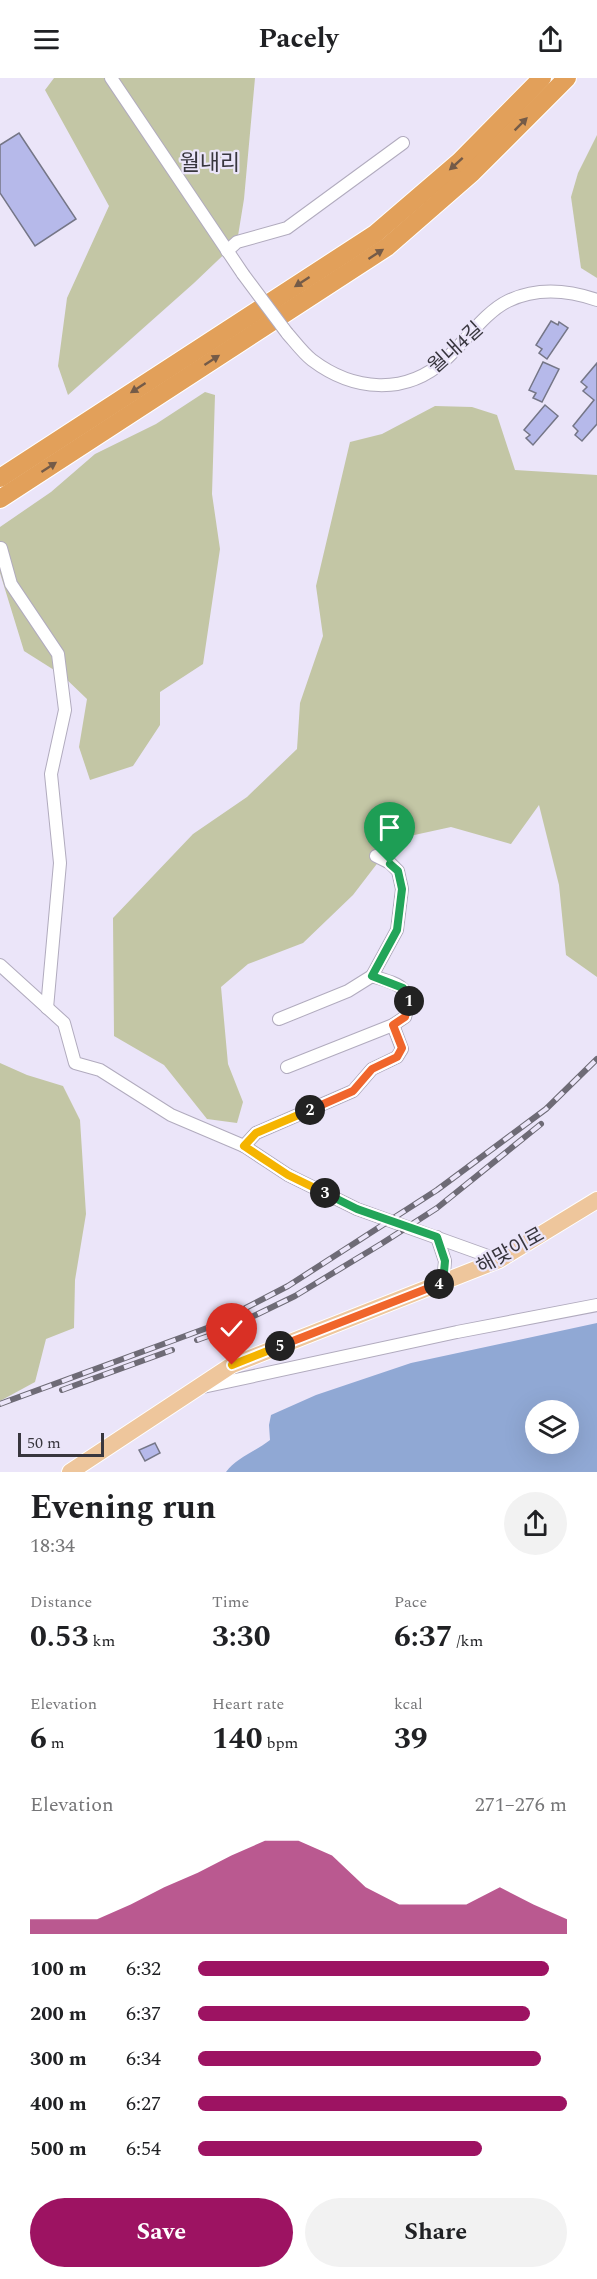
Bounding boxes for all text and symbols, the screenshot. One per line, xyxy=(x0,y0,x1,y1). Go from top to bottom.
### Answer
text: Pacely xyxy=(259,18,338,60)
icon: menu xyxy=(30,23,63,56)
icon: share xyxy=(534,23,567,56)
one-way arrow xyxy=(514,117,528,132)
district label: 월내리 xyxy=(180,147,240,180)
one-way arrow xyxy=(449,157,464,171)
one-way arrow xyxy=(367,248,383,260)
one-way arrow xyxy=(293,276,310,287)
street label: 월내4길 xyxy=(421,315,490,381)
one-way arrow xyxy=(204,355,220,366)
one-way arrow xyxy=(130,382,146,393)
one-way arrow xyxy=(41,462,57,473)
pin xyxy=(364,802,415,864)
icon: arrive xyxy=(373,811,406,844)
pin: 1 xyxy=(394,986,424,1016)
text: 1 xyxy=(405,989,413,1013)
pin: 2 xyxy=(295,1095,325,1125)
text: 2 xyxy=(306,1098,314,1122)
pin: 3 xyxy=(310,1178,340,1208)
text: 3 xyxy=(321,1181,329,1205)
street label: 해맞이로 xyxy=(471,1220,550,1282)
pin: 4 xyxy=(424,1269,454,1299)
text: 4 xyxy=(435,1272,443,1296)
pin xyxy=(206,1303,257,1365)
icon: check xyxy=(215,1312,248,1345)
pin: 5 xyxy=(265,1331,295,1361)
text: 5 xyxy=(276,1334,284,1358)
map controls xyxy=(525,1400,579,1454)
button: layers xyxy=(525,1400,579,1454)
scale bar xyxy=(18,1430,104,1458)
text: 50 m xyxy=(27,1431,61,1455)
text: Evening run xyxy=(30,1483,216,1533)
button: share xyxy=(504,1492,567,1555)
text: 18:34 xyxy=(30,1531,75,1561)
text: Distance xyxy=(30,1590,92,1614)
text: Time xyxy=(212,1590,249,1614)
text: Pace xyxy=(394,1590,427,1614)
text: 0.53 xyxy=(30,1614,89,1660)
text: 3:30 xyxy=(212,1614,271,1660)
text: 6:37 xyxy=(394,1614,453,1660)
text: km xyxy=(89,1629,115,1653)
text: /km xyxy=(453,1629,483,1653)
text: Elevation xyxy=(30,1692,97,1716)
text: Heart rate xyxy=(212,1692,284,1716)
text: kcal xyxy=(394,1692,423,1716)
text: 6 xyxy=(30,1716,47,1762)
text: 140 xyxy=(212,1716,263,1762)
text: 39 xyxy=(394,1716,428,1762)
text: m xyxy=(47,1731,65,1755)
text: bpm xyxy=(263,1731,298,1755)
text: Elevation xyxy=(30,1790,114,1820)
text: 271–276 m xyxy=(475,1790,567,1820)
text: 100 m xyxy=(30,1954,87,1984)
text: 6:32 xyxy=(126,1954,161,1984)
text: 200 m xyxy=(30,1999,87,2029)
text: 6:37 xyxy=(126,1999,161,2029)
text: 300 m xyxy=(30,2044,87,2074)
text: 6:34 xyxy=(126,2044,161,2074)
text: 400 m xyxy=(30,2089,87,2119)
text: 6:27 xyxy=(126,2089,161,2119)
text: 500 m xyxy=(30,2134,87,2164)
text: 6:54 xyxy=(126,2134,161,2164)
button: Save xyxy=(30,2198,293,2267)
button: Share xyxy=(305,2198,567,2267)

